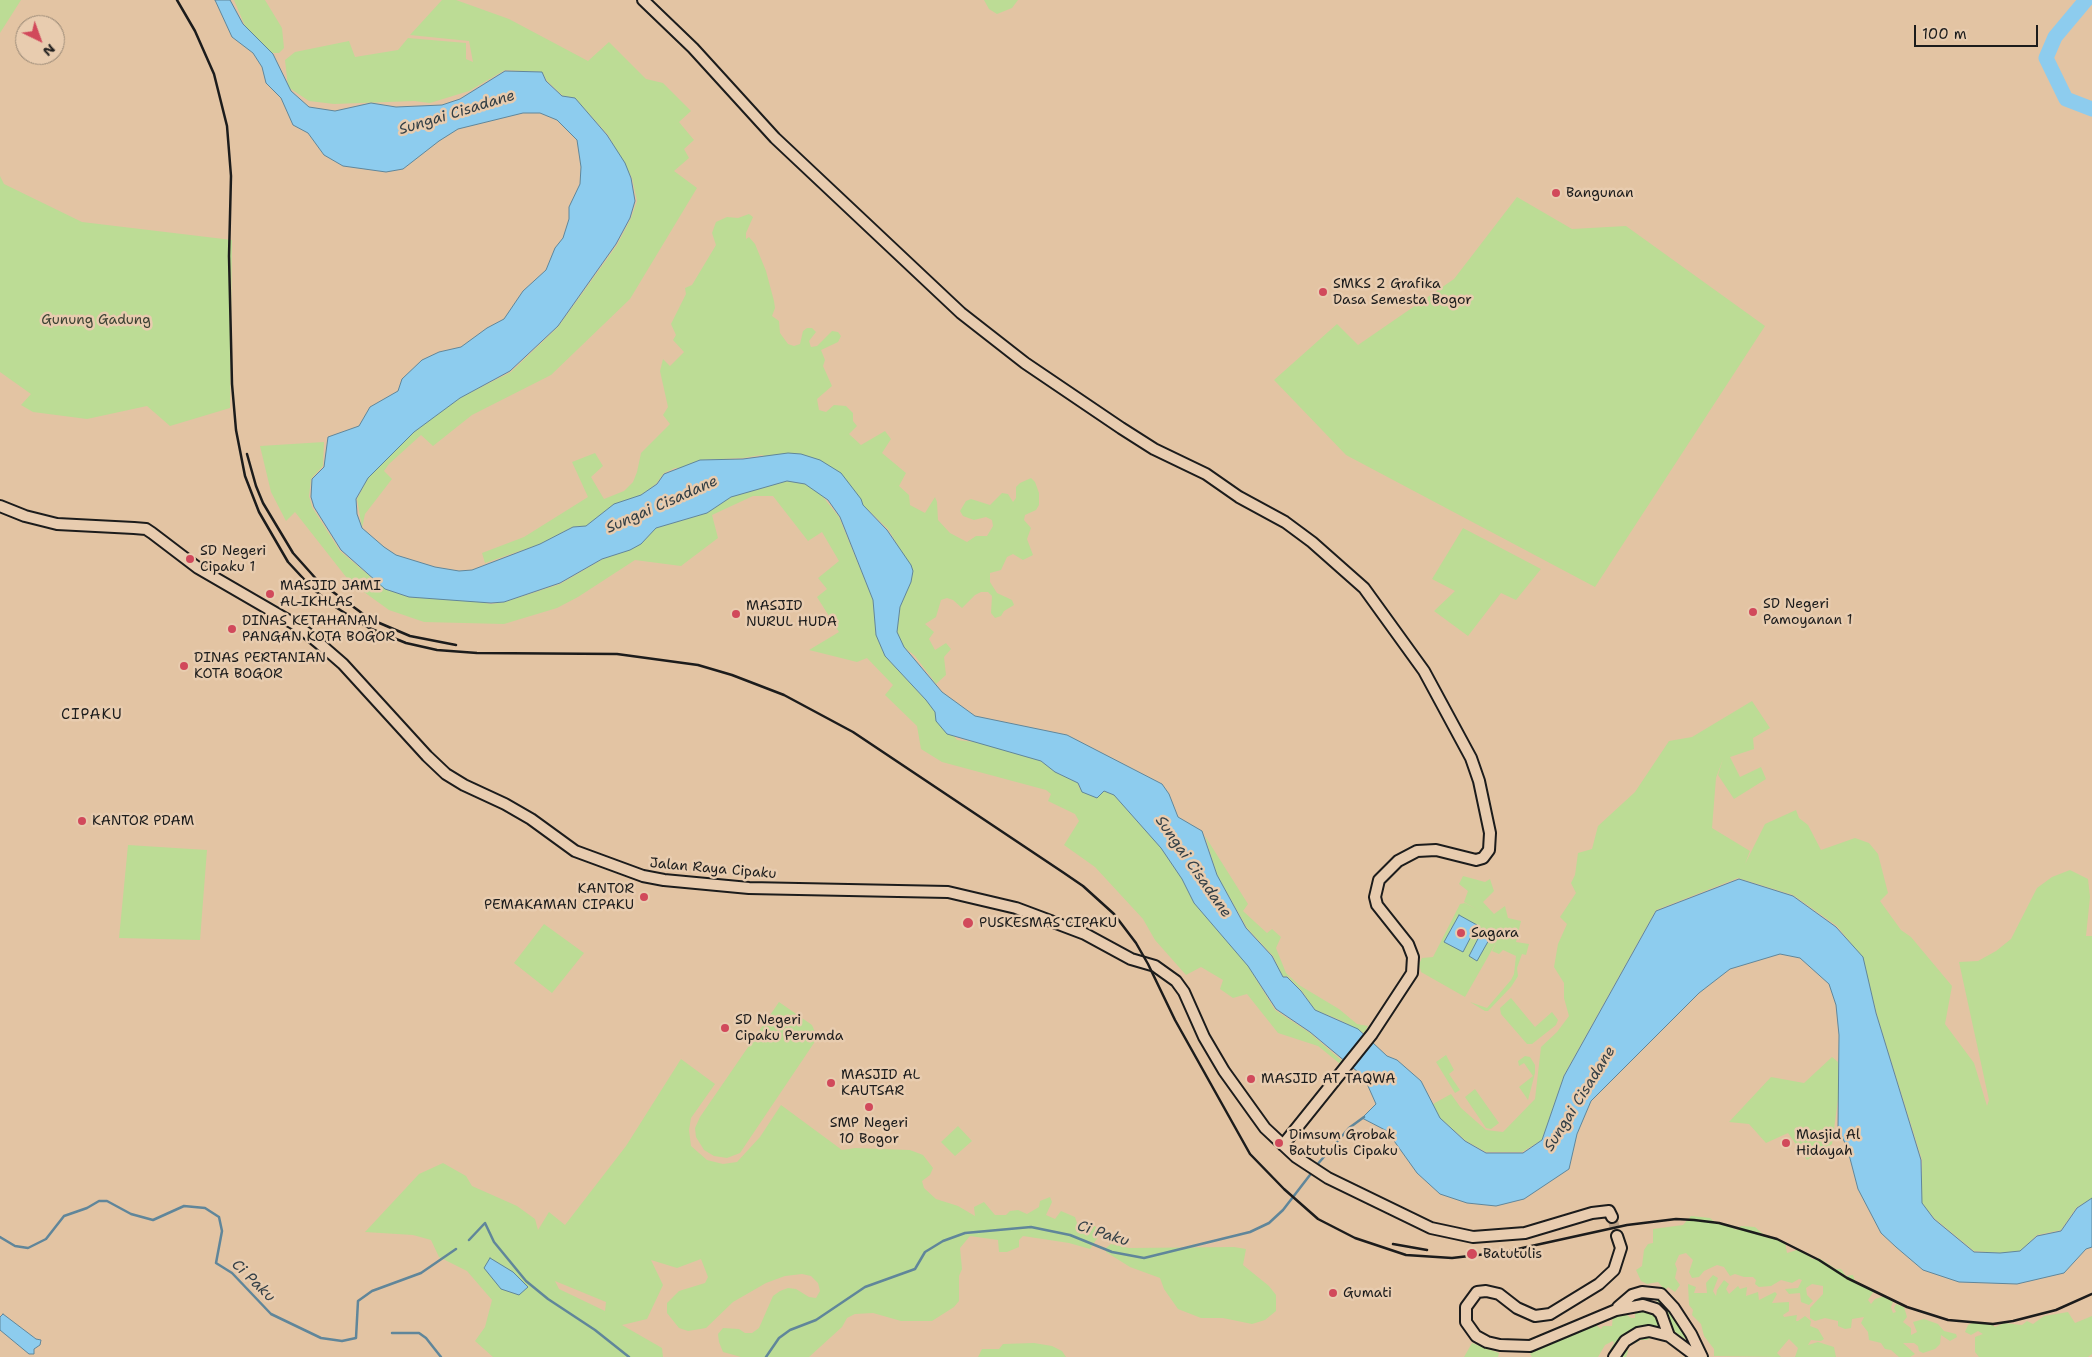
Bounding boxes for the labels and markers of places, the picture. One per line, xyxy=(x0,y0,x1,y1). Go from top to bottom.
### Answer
place label: Bangunan xyxy=(1566,185,1634,201)
marker: Bangunan xyxy=(1550,187,1562,199)
place label: SMKS 2 Grafika Dasa Semesta Bogor xyxy=(1333,276,1472,308)
marker: SMKS 2 Grafika Dasa Semesta Bogor xyxy=(1317,286,1329,298)
place label: SD Negeri Cipaku 1 xyxy=(200,543,266,576)
marker: SD Negeri Cipaku 1 xyxy=(184,553,196,565)
place label: MASJID JAMI AL-IKHLAS xyxy=(280,578,381,610)
marker: MASJID JAMI AL-IKHLAS xyxy=(264,588,276,600)
place label: SD Negeri Pamoyanan 1 xyxy=(1763,596,1853,628)
place label: MASJID NURUL HUDA xyxy=(746,598,837,630)
marker: SD Negeri Pamoyanan 1 xyxy=(1747,606,1759,618)
marker: MASJID NURUL HUDA xyxy=(730,608,742,620)
place label: DINAS KETAHANAN PANGAN KOTA BOGOR xyxy=(242,613,395,646)
marker: DINAS KETAHANAN PANGAN KOTA BOGOR xyxy=(226,623,238,635)
place label: DINAS PERTANIAN KOTA BOGOR xyxy=(194,650,326,682)
marker: DINAS PERTANIAN KOTA BOGOR xyxy=(178,660,190,672)
place label: KANTOR PDAM xyxy=(92,813,194,829)
marker: KANTOR PDAM xyxy=(76,815,88,827)
place label: KANTOR PEMAKAMAN CIPAKU xyxy=(484,881,634,914)
marker: KANTOR PEMAKAMAN CIPAKU xyxy=(638,891,650,903)
place label: PUSKESMAS CIPAKU xyxy=(979,915,1117,931)
marker: PUSKESMAS CIPAKU xyxy=(961,916,975,930)
place label: Sagara xyxy=(1471,925,1519,941)
marker: Sagara xyxy=(1455,927,1467,939)
place label: SD Negeri Cipaku Perumda xyxy=(735,1012,844,1044)
marker: SD Negeri Cipaku Perumda xyxy=(719,1022,731,1034)
place label: MASJID AL KAUTSAR xyxy=(841,1067,920,1100)
place label: MASJID AT TAQWA xyxy=(1261,1071,1395,1087)
marker: MASJID AT TAQWA xyxy=(1245,1073,1257,1085)
marker: MASJID AL KAUTSAR xyxy=(825,1077,837,1089)
marker: SMP Negeri 10 Bogor xyxy=(863,1101,875,1113)
place label: SMP Negeri 10 Bogor xyxy=(830,1115,908,1148)
place label: Dimsum Grobak Batutulis Cipaku xyxy=(1289,1127,1398,1160)
place label: Masjid Al Hidayah xyxy=(1796,1127,1860,1160)
marker: Dimsum Grobak Batutulis Cipaku xyxy=(1273,1137,1285,1149)
marker: Masjid Al Hidayah xyxy=(1780,1137,1792,1149)
place label: Batutulis xyxy=(1483,1246,1542,1262)
marker: Batutulis xyxy=(1465,1247,1479,1261)
place label: Gumati xyxy=(1343,1285,1392,1301)
marker: Gumati xyxy=(1327,1287,1339,1299)

